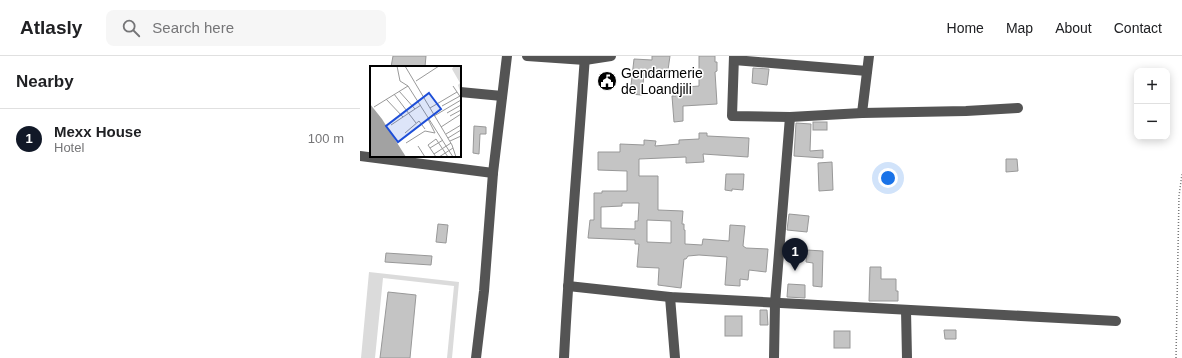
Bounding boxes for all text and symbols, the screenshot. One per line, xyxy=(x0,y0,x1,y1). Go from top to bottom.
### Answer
search box xyxy=(106,10,386,46)
text: Atlasly xyxy=(20,17,82,38)
icon: search xyxy=(120,17,142,39)
text: Search here xyxy=(152,19,234,36)
text: Home xyxy=(947,20,984,36)
text: Map xyxy=(1006,20,1033,36)
text: About xyxy=(1055,20,1092,36)
text: Contact xyxy=(1114,20,1162,36)
place label: Gendarmerie de Loandjili xyxy=(621,65,703,97)
inset map xyxy=(370,66,461,157)
map controls xyxy=(1134,68,1170,140)
button: + xyxy=(1134,68,1170,104)
public building icon: Gendarmerie de Loandjili xyxy=(596,70,618,92)
text: Nearby xyxy=(16,72,74,91)
button: − xyxy=(1134,104,1170,140)
text: Mexx House xyxy=(54,123,142,140)
text: 1 xyxy=(25,131,33,146)
text: 100 m xyxy=(308,131,344,146)
text: Hotel xyxy=(54,140,84,155)
your location xyxy=(878,168,898,188)
pin: 1 xyxy=(782,238,808,271)

